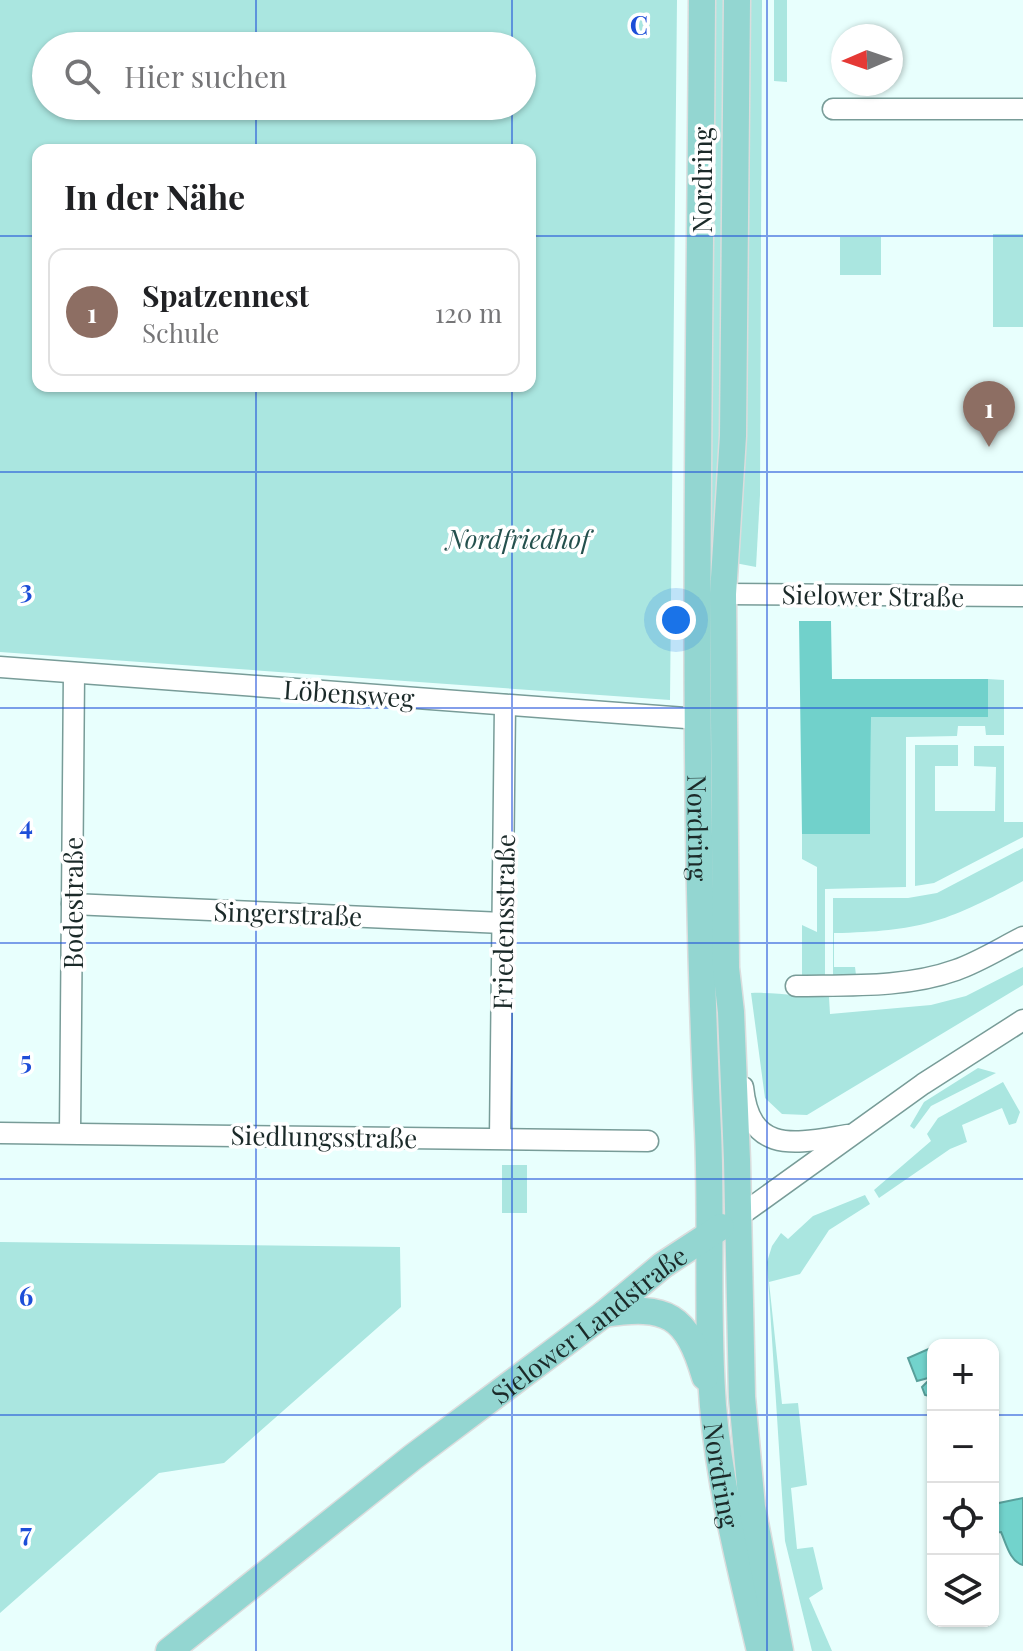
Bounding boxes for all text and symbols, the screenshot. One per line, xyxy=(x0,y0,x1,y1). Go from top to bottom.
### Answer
text: C xyxy=(630,7,648,42)
north arrow xyxy=(831,24,903,96)
search box xyxy=(32,32,536,120)
icon: search xyxy=(60,54,104,98)
text: Hier suchen xyxy=(124,56,287,96)
street label: Nordring xyxy=(684,127,719,233)
text: In der Nähe xyxy=(64,173,245,219)
text: Spatzennest xyxy=(142,275,309,315)
text: 1 xyxy=(87,295,97,330)
text: 120 m xyxy=(435,295,502,330)
text: Schule xyxy=(142,315,219,350)
pin: 1 xyxy=(963,381,1015,447)
park label: Nordfriedhof xyxy=(444,521,594,556)
text: 3 xyxy=(20,571,32,606)
street label: Sielower Straße xyxy=(781,576,965,614)
your location xyxy=(656,600,696,640)
street label: Löbensweg xyxy=(282,671,416,715)
street label: Nordring xyxy=(681,775,717,882)
text: 4 xyxy=(19,807,33,842)
street label: Friedensstraße xyxy=(484,834,522,1010)
street label: Bodestraße xyxy=(55,837,90,969)
street label: Singerstraße xyxy=(213,893,363,933)
text: 5 xyxy=(20,1042,32,1077)
street label: Siedlungsstraße xyxy=(230,1117,418,1155)
street label: Sielower Landstraße xyxy=(483,1237,693,1411)
text: 6 xyxy=(19,1278,33,1313)
map controls xyxy=(927,1339,999,1627)
button: + xyxy=(927,1339,999,1411)
button: − xyxy=(927,1411,999,1483)
street label: Nordring xyxy=(697,1420,749,1531)
button: locate xyxy=(927,1483,999,1555)
text: 7 xyxy=(20,1514,32,1549)
button: layers xyxy=(927,1555,999,1627)

